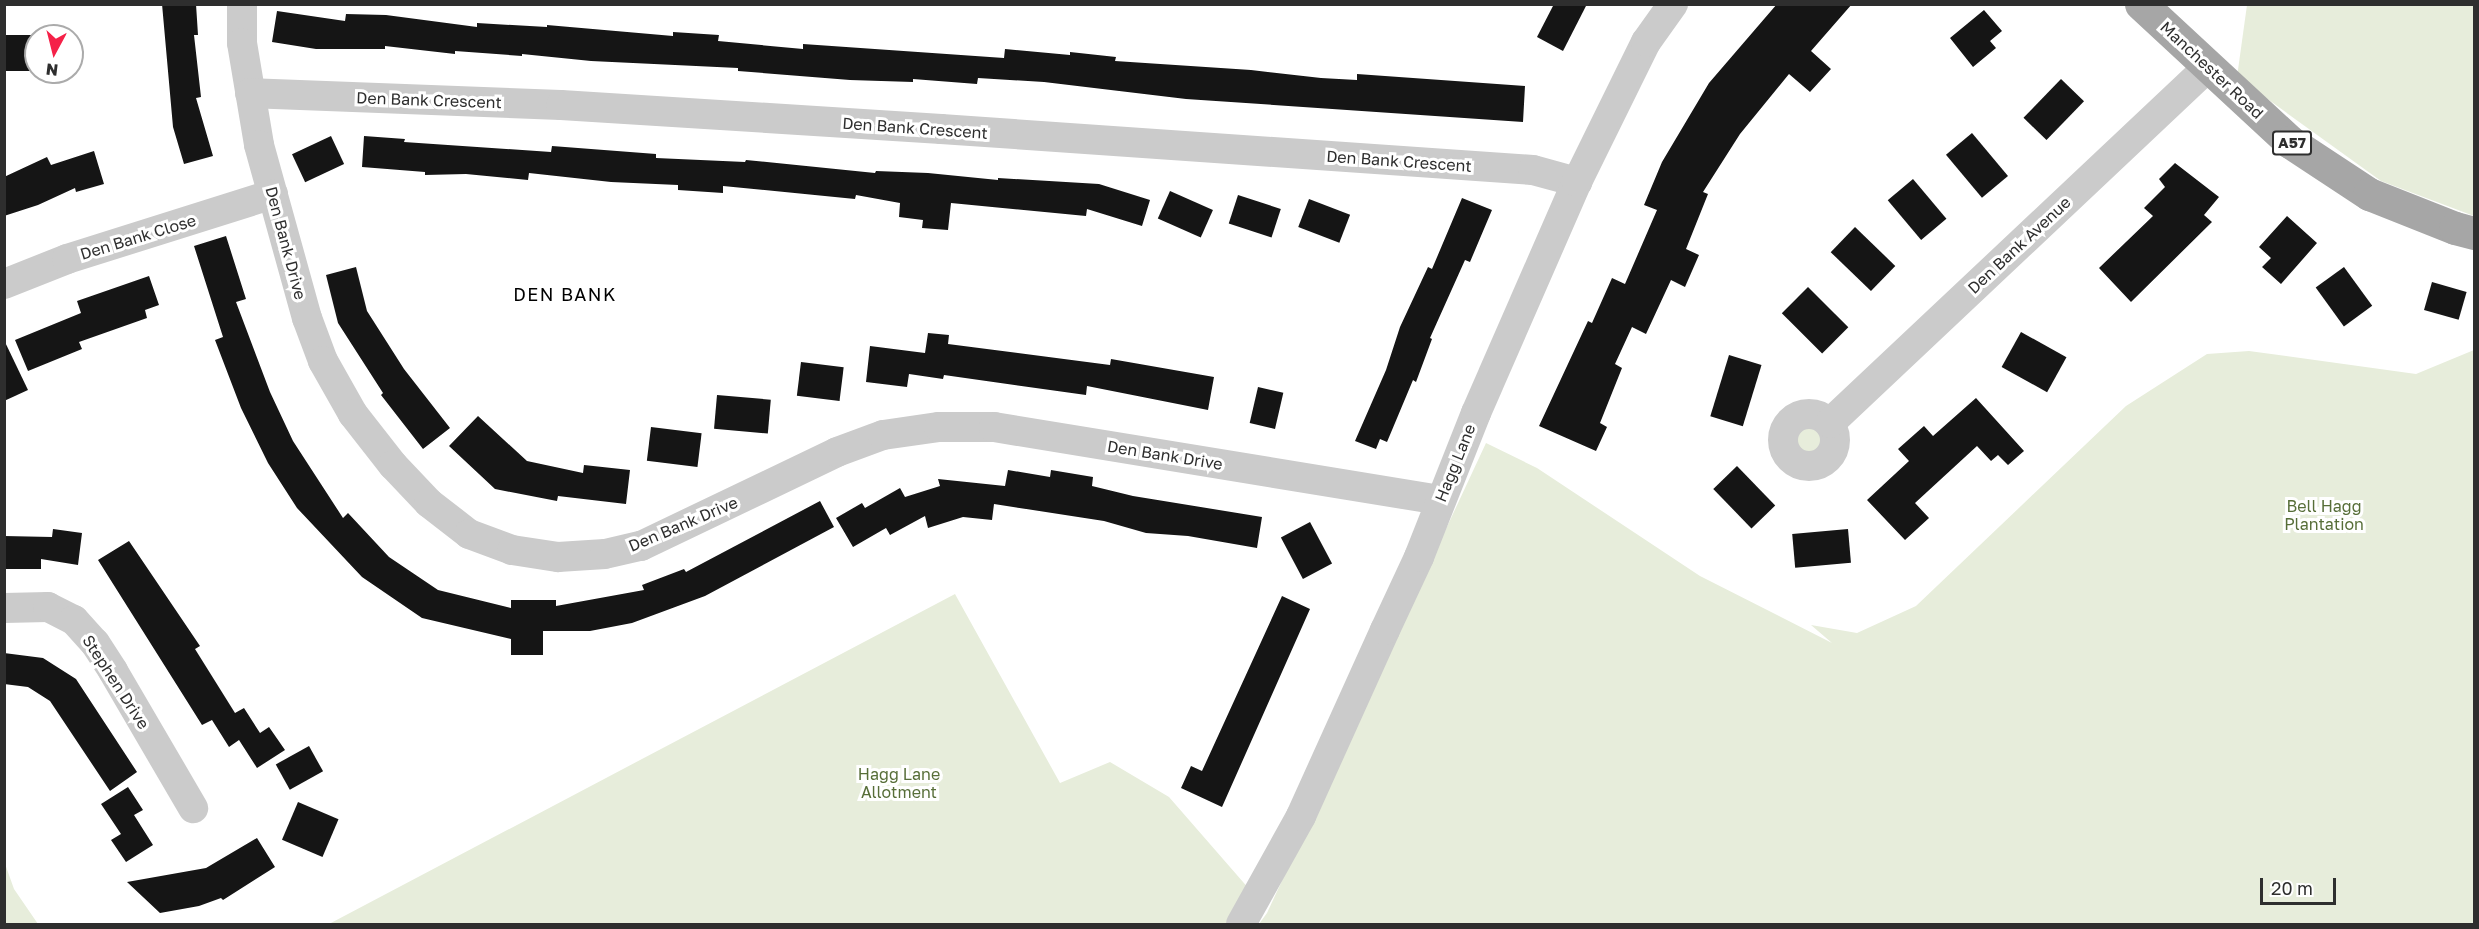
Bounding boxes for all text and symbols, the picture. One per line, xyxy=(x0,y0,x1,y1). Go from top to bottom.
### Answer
street label: Manchester Road xyxy=(2156,17,2268,123)
north arrow xyxy=(24,24,84,84)
text: N xyxy=(45,59,59,81)
street label: Den Bank Crescent xyxy=(356,88,502,112)
street label: Den Bank Crescent xyxy=(842,113,988,143)
road number: A57 xyxy=(2271,131,2313,155)
street label: Den Bank Crescent xyxy=(1326,146,1472,176)
street label: Den Bank Drive xyxy=(262,184,310,302)
street label: Den Bank Avenue xyxy=(1964,192,2074,298)
street label: Den Bank Close xyxy=(78,210,198,264)
district label: DEN BANK xyxy=(513,283,617,305)
street label: Hagg Lane xyxy=(1431,421,1479,505)
street label: Den Bank Drive xyxy=(1106,436,1224,474)
street label: Den Bank Drive xyxy=(626,492,740,556)
park label: Bell Hagg Plantation xyxy=(2284,496,2364,534)
street label: Stephen Drive xyxy=(79,631,153,733)
park label: Hagg Lane Allotment xyxy=(858,764,940,802)
scale bar xyxy=(2263,866,2340,904)
text: 20 m xyxy=(2271,877,2313,899)

